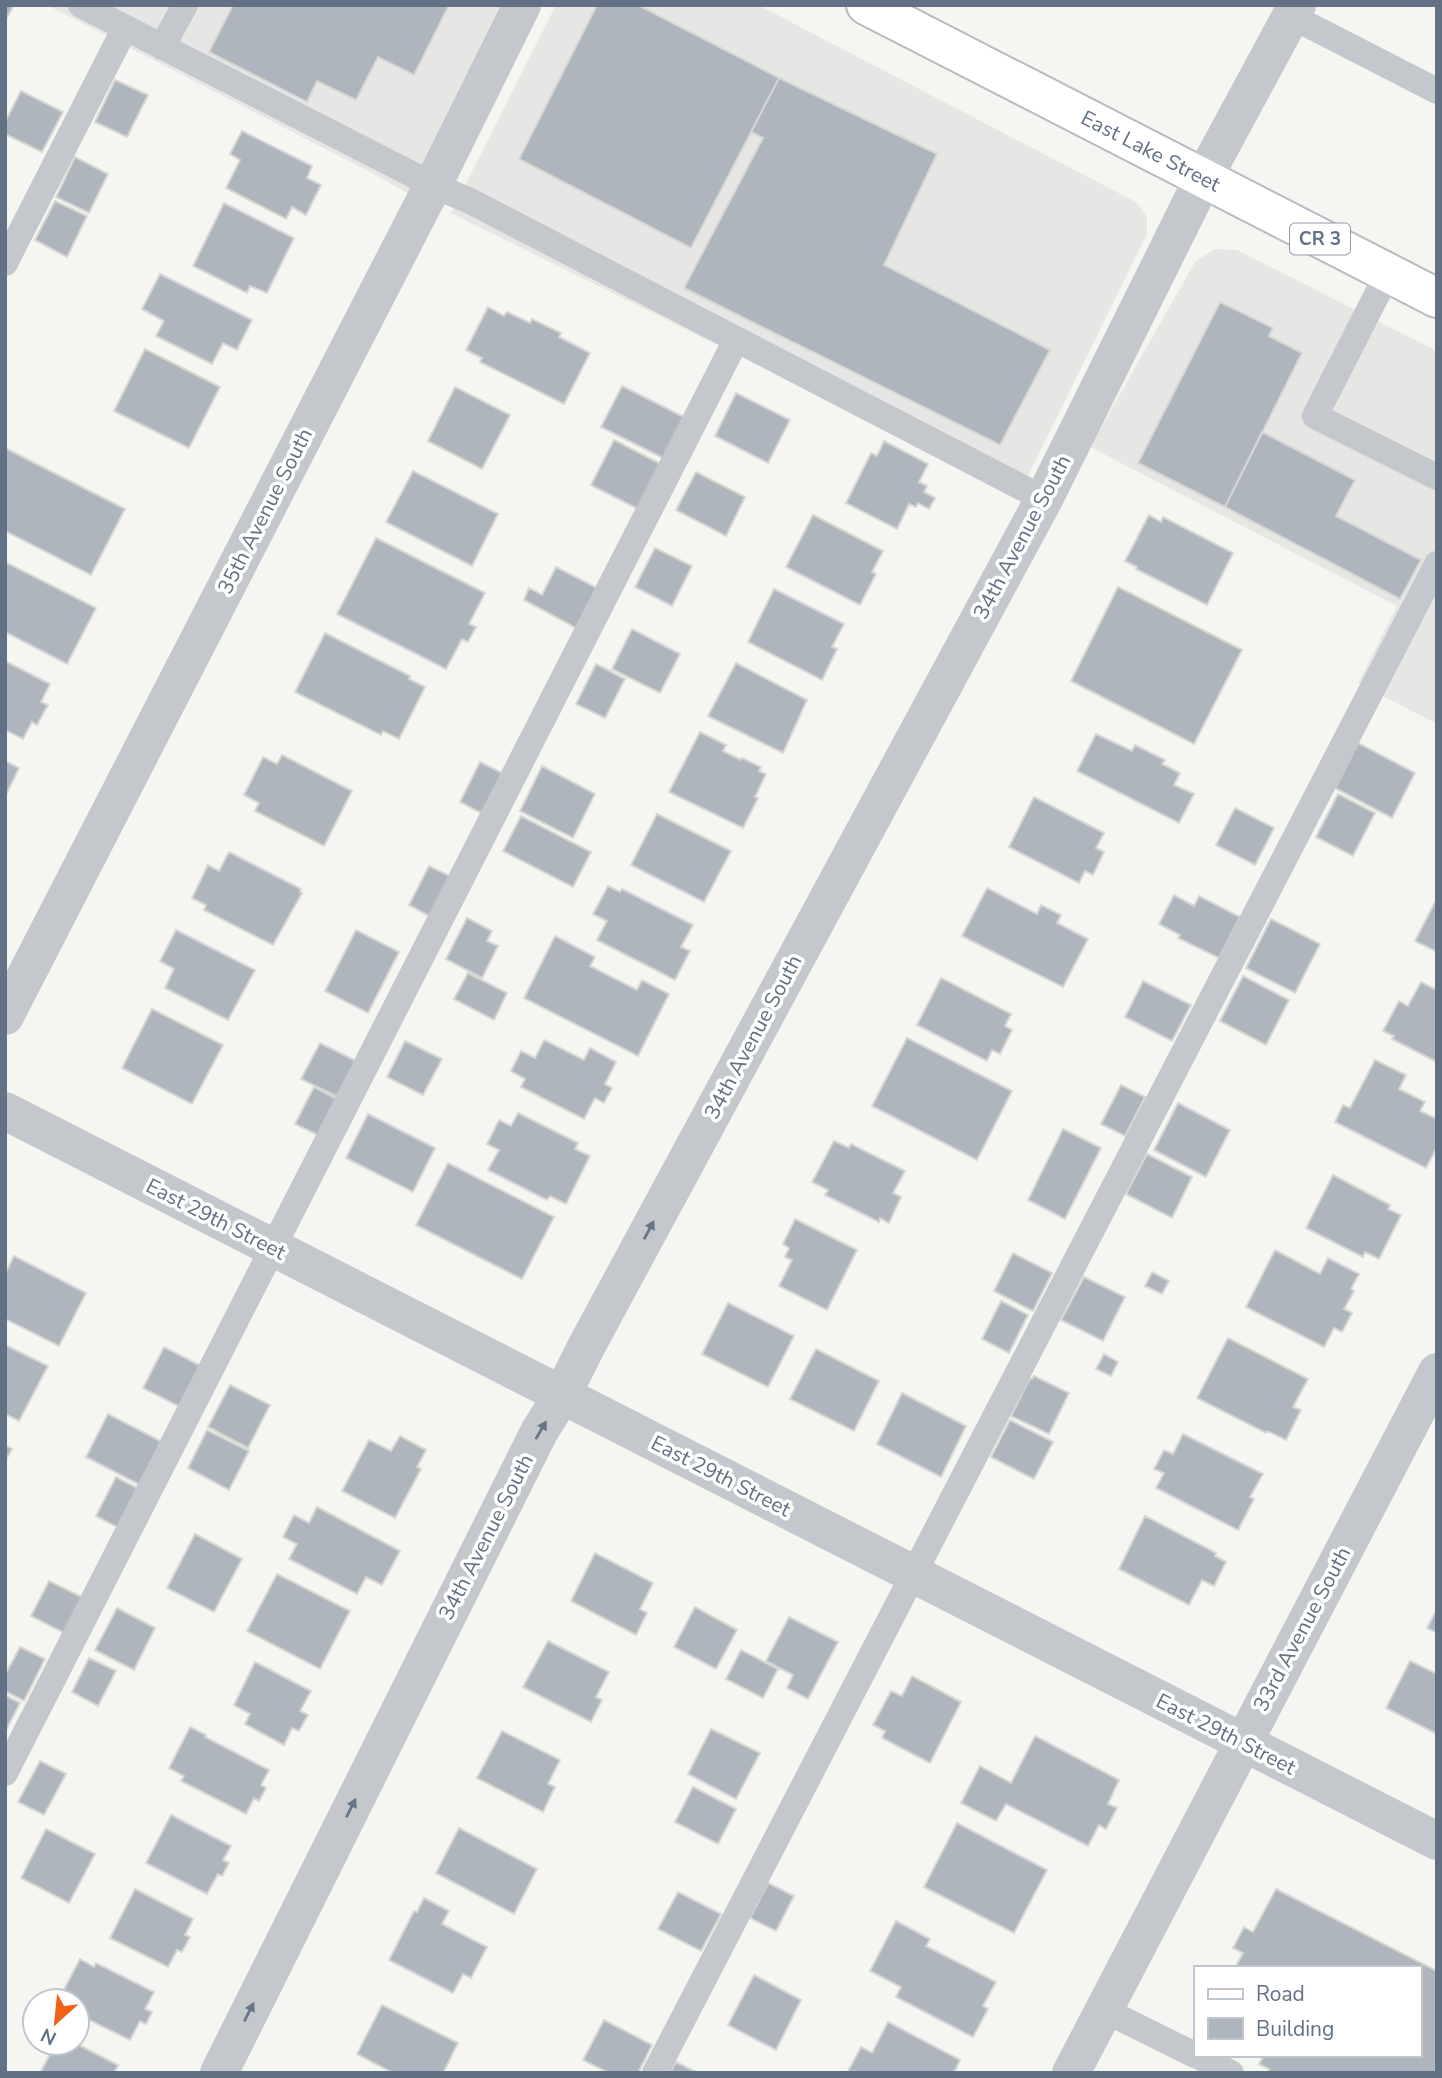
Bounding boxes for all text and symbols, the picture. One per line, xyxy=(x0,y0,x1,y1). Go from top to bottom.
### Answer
street label: East Lake Street xyxy=(1076,104,1226,199)
road number: CR 3 xyxy=(1290,224,1350,255)
street label: 35th Avenue South xyxy=(211,423,319,599)
street label: 34th Avenue South xyxy=(967,450,1077,624)
street label: 34th Avenue South xyxy=(698,950,808,1124)
street label: East 29th Street xyxy=(141,1172,291,1267)
one-way arrow xyxy=(643,1220,655,1240)
one-way arrow xyxy=(535,1420,547,1439)
street label: East 29th Street xyxy=(646,1429,796,1524)
street label: 34th Avenue South xyxy=(432,1449,540,1625)
street label: 33rd Avenue South xyxy=(1247,1542,1357,1716)
street label: East 29th Street xyxy=(1151,1687,1301,1782)
one-way arrow xyxy=(345,1798,356,1818)
legend xyxy=(1194,1966,1421,2057)
text: Road xyxy=(1256,1980,1305,2008)
north arrow xyxy=(21,1987,91,2057)
one-way arrow xyxy=(244,2002,255,2022)
text: Building xyxy=(1256,2015,1334,2043)
text: N xyxy=(36,2021,61,2051)

